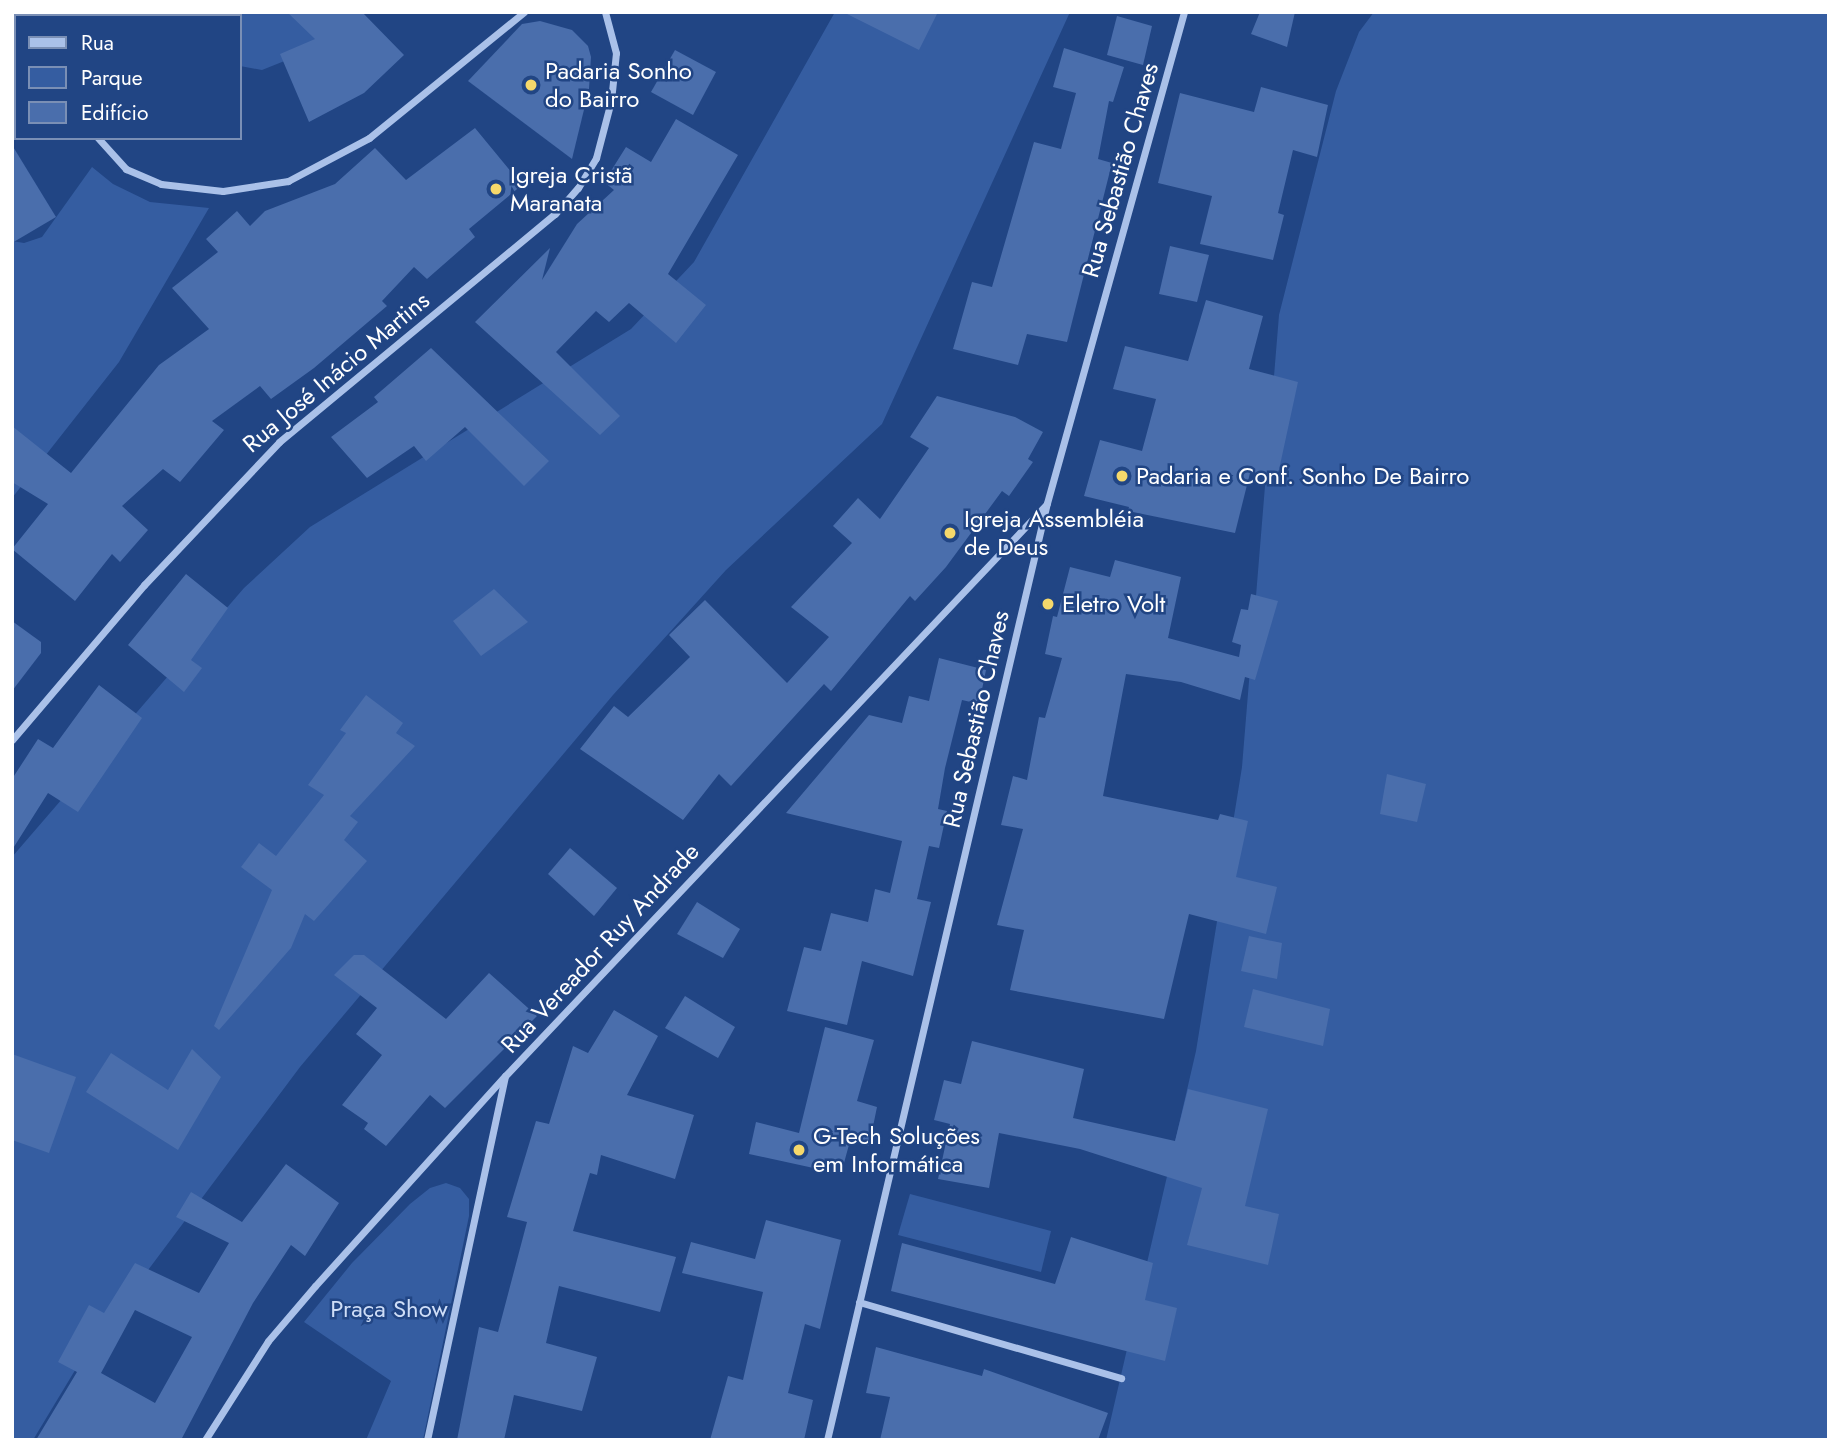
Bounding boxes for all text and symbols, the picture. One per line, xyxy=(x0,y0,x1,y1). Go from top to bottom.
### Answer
legend xyxy=(14,14,242,140)
text: Rua xyxy=(81,28,114,58)
place label: Padaria Sonho do Bairro xyxy=(545,57,692,113)
street label: Rua Sebastião Chaves xyxy=(1076,59,1164,281)
text: Parque xyxy=(81,63,143,93)
marker: Padaria Sonho do Bairro xyxy=(523,77,539,93)
text: Edifício xyxy=(81,98,148,128)
place label: Igreja Cristã Maranata xyxy=(510,161,633,217)
marker: Igreja Cristã Maranata xyxy=(488,181,504,197)
street label: Rua José Inácio Martins xyxy=(237,286,435,458)
place label: Padaria e Conf. Sonho De Bairro xyxy=(1136,462,1469,490)
marker: Padaria e Conf. Sonho De Bairro xyxy=(1114,468,1130,484)
place label: Igreja Assembléia de Deus xyxy=(964,505,1144,561)
marker: Igreja Assembléia de Deus xyxy=(942,525,958,541)
place label: Eletro Volt xyxy=(1062,590,1165,618)
marker: Eletro Volt xyxy=(1040,596,1056,612)
street label: Rua Sebastião Chaves xyxy=(937,608,1015,830)
street label: Rua Vereador Ruy Andrade xyxy=(495,837,705,1059)
place label: G-Tech Soluções em Informática xyxy=(813,1122,980,1178)
marker: G-Tech Soluções em Informática xyxy=(791,1142,807,1158)
park label: Praça Show xyxy=(330,1295,448,1323)

